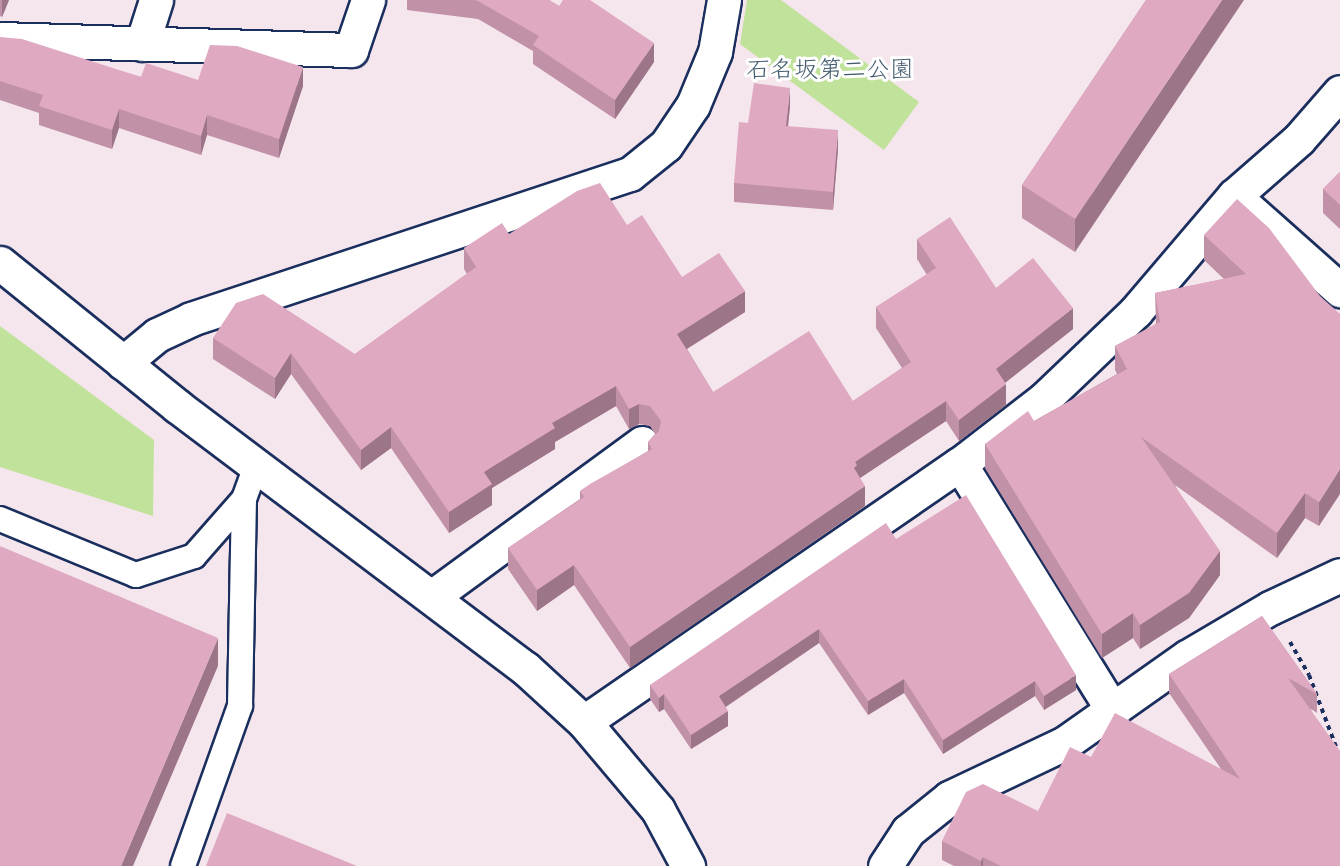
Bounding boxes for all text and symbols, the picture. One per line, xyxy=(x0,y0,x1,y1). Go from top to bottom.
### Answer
park label: 石名坂第二公園 xyxy=(746,59,914,87)

